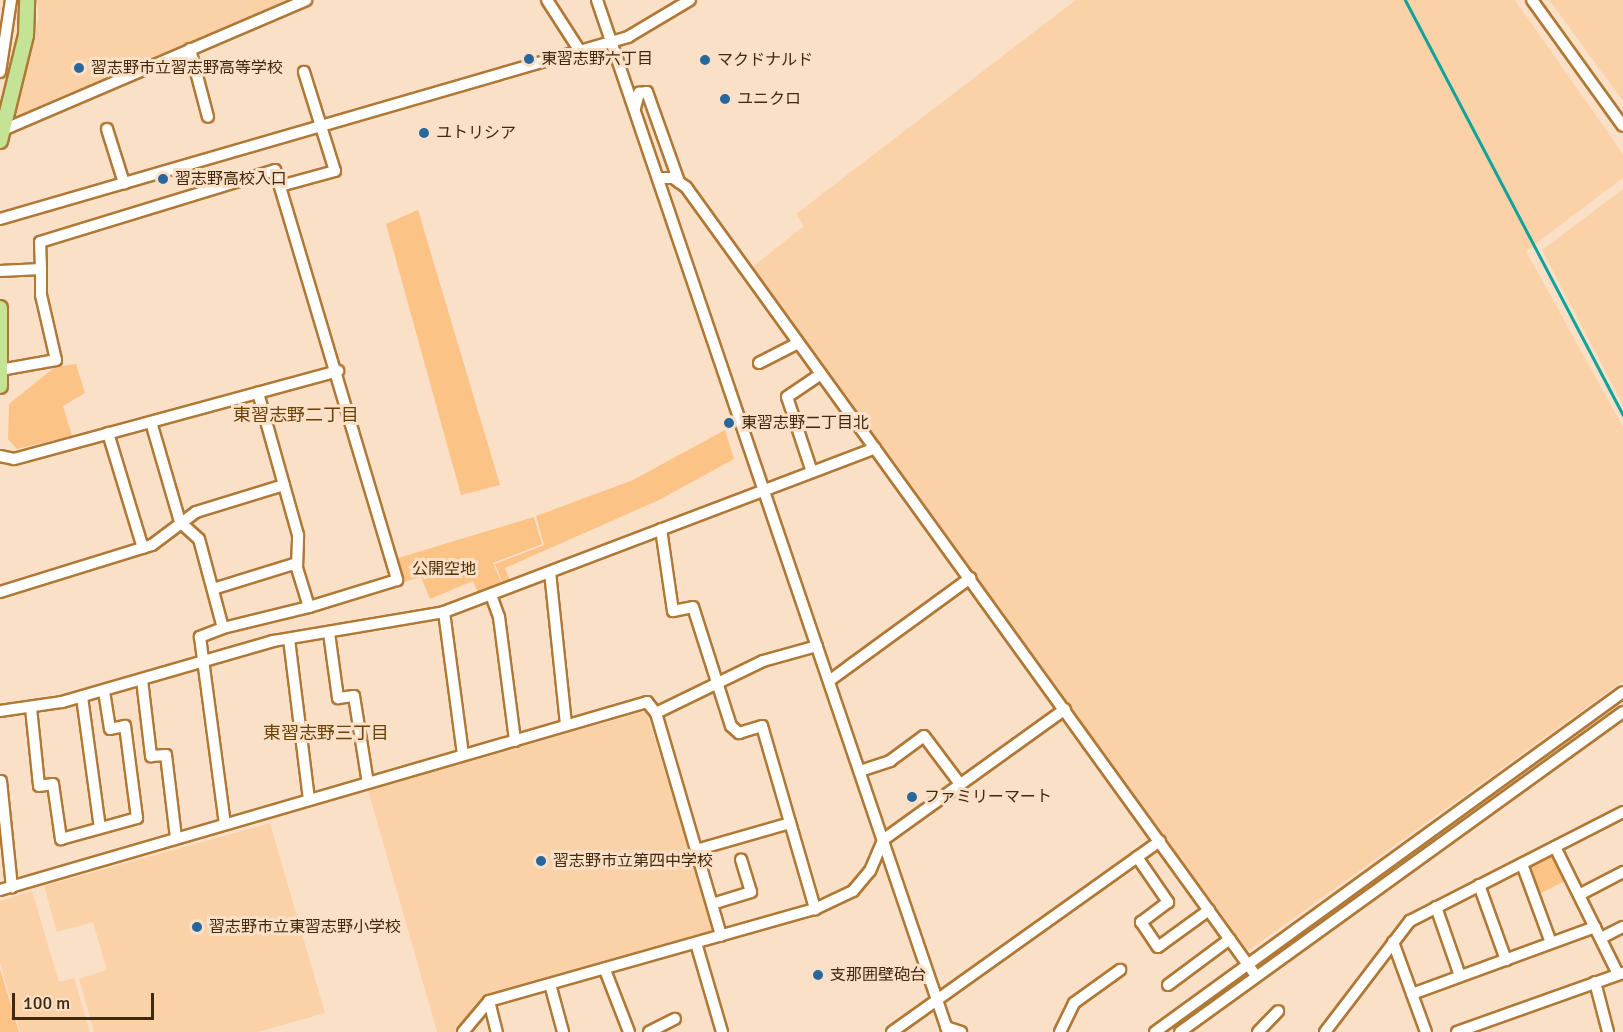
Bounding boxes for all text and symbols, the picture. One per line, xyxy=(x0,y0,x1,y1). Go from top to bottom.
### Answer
place label: 東習志野六丁目 xyxy=(541,49,653,69)
place label: マクドナルド xyxy=(717,50,813,70)
marker: 東習志野六丁目 xyxy=(522,52,536,66)
marker: マクドナルド xyxy=(698,53,712,67)
place label: 習志野市立習志野高等学校 xyxy=(91,58,283,78)
marker: 習志野市立習志野高等学校 xyxy=(72,61,86,75)
place label: ユニクロ xyxy=(737,89,801,109)
marker: ユニクロ xyxy=(718,92,732,106)
place label: ユトリシア xyxy=(436,123,516,143)
marker: ユトリシア xyxy=(417,126,431,140)
place label: 習志野高校入口 xyxy=(175,169,287,189)
marker: 習志野高校入口 xyxy=(156,172,170,186)
district label: 東習志野二丁目 xyxy=(233,404,359,426)
place label: 東習志野二丁目北 xyxy=(741,413,869,433)
marker: 東習志野二丁目北 xyxy=(722,416,736,430)
park label: 公開空地 xyxy=(412,559,476,579)
district label: 東習志野三丁目 xyxy=(263,722,389,744)
place label: ファミリーマート xyxy=(924,787,1052,807)
marker: ファミリーマート xyxy=(905,790,919,804)
place label: 習志野市立第四中学校 xyxy=(553,851,713,871)
marker: 習志野市立第四中学校 xyxy=(534,854,548,868)
place label: 習志野市立東習志野小学校 xyxy=(209,917,401,937)
marker: 習志野市立東習志野小学校 xyxy=(190,920,204,934)
place label: 支那囲壁砲台 xyxy=(830,965,926,985)
marker: 支那囲壁砲台 xyxy=(811,968,825,982)
scale bar xyxy=(15,981,158,1019)
text: 100 m xyxy=(23,992,70,1014)

